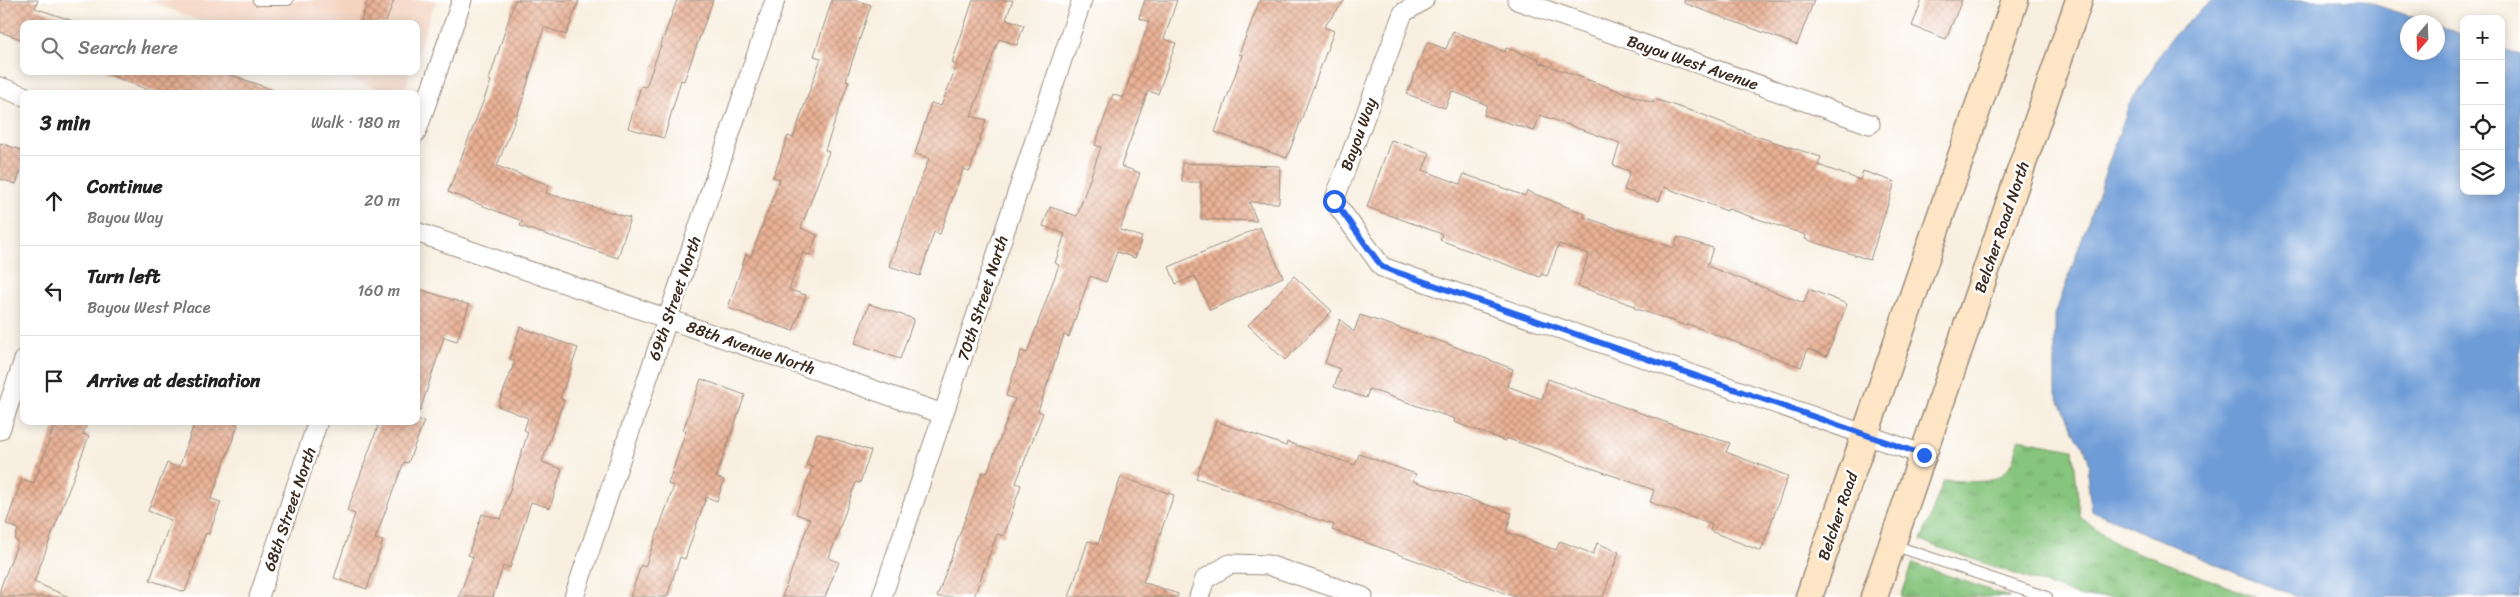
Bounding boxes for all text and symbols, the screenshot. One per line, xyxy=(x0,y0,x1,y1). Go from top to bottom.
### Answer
north arrow xyxy=(2400,15,2445,60)
map controls xyxy=(2460,15,2505,195)
button: + xyxy=(2460,15,2505,60)
search box xyxy=(20,20,420,75)
street label: Bayou West Avenue xyxy=(1623,26,1763,99)
text: Search here xyxy=(78,31,178,64)
icon: search xyxy=(38,34,66,62)
button: − xyxy=(2460,60,2505,105)
street label: Bayou Way xyxy=(1332,93,1385,175)
text: 3 min xyxy=(40,104,90,142)
button: locate xyxy=(2460,105,2505,150)
text: Walk · 180 m xyxy=(311,108,400,137)
button: layers xyxy=(2460,150,2505,195)
street label: Belcher Road North xyxy=(1965,157,2038,297)
text: Continue xyxy=(87,170,163,203)
text: 20 m xyxy=(364,186,400,215)
icon: ahead xyxy=(40,187,68,215)
route start xyxy=(1323,190,1346,213)
text: Bayou Way xyxy=(87,203,163,232)
street label: 69th Street North xyxy=(640,232,709,364)
street label: 70th Street North xyxy=(949,232,1016,365)
text: Turn left xyxy=(87,260,160,293)
text: 160 m xyxy=(357,276,400,305)
icon: left xyxy=(40,277,68,305)
text: Bayou West Place xyxy=(87,293,211,322)
street label: 88th Avenue North xyxy=(682,312,819,383)
text: Arrive at destination xyxy=(87,364,260,397)
icon: arrive xyxy=(40,367,68,395)
street label: 68th Street North xyxy=(255,443,324,575)
route end xyxy=(1913,444,1936,467)
street label: Belcher Road xyxy=(1809,466,1867,565)

